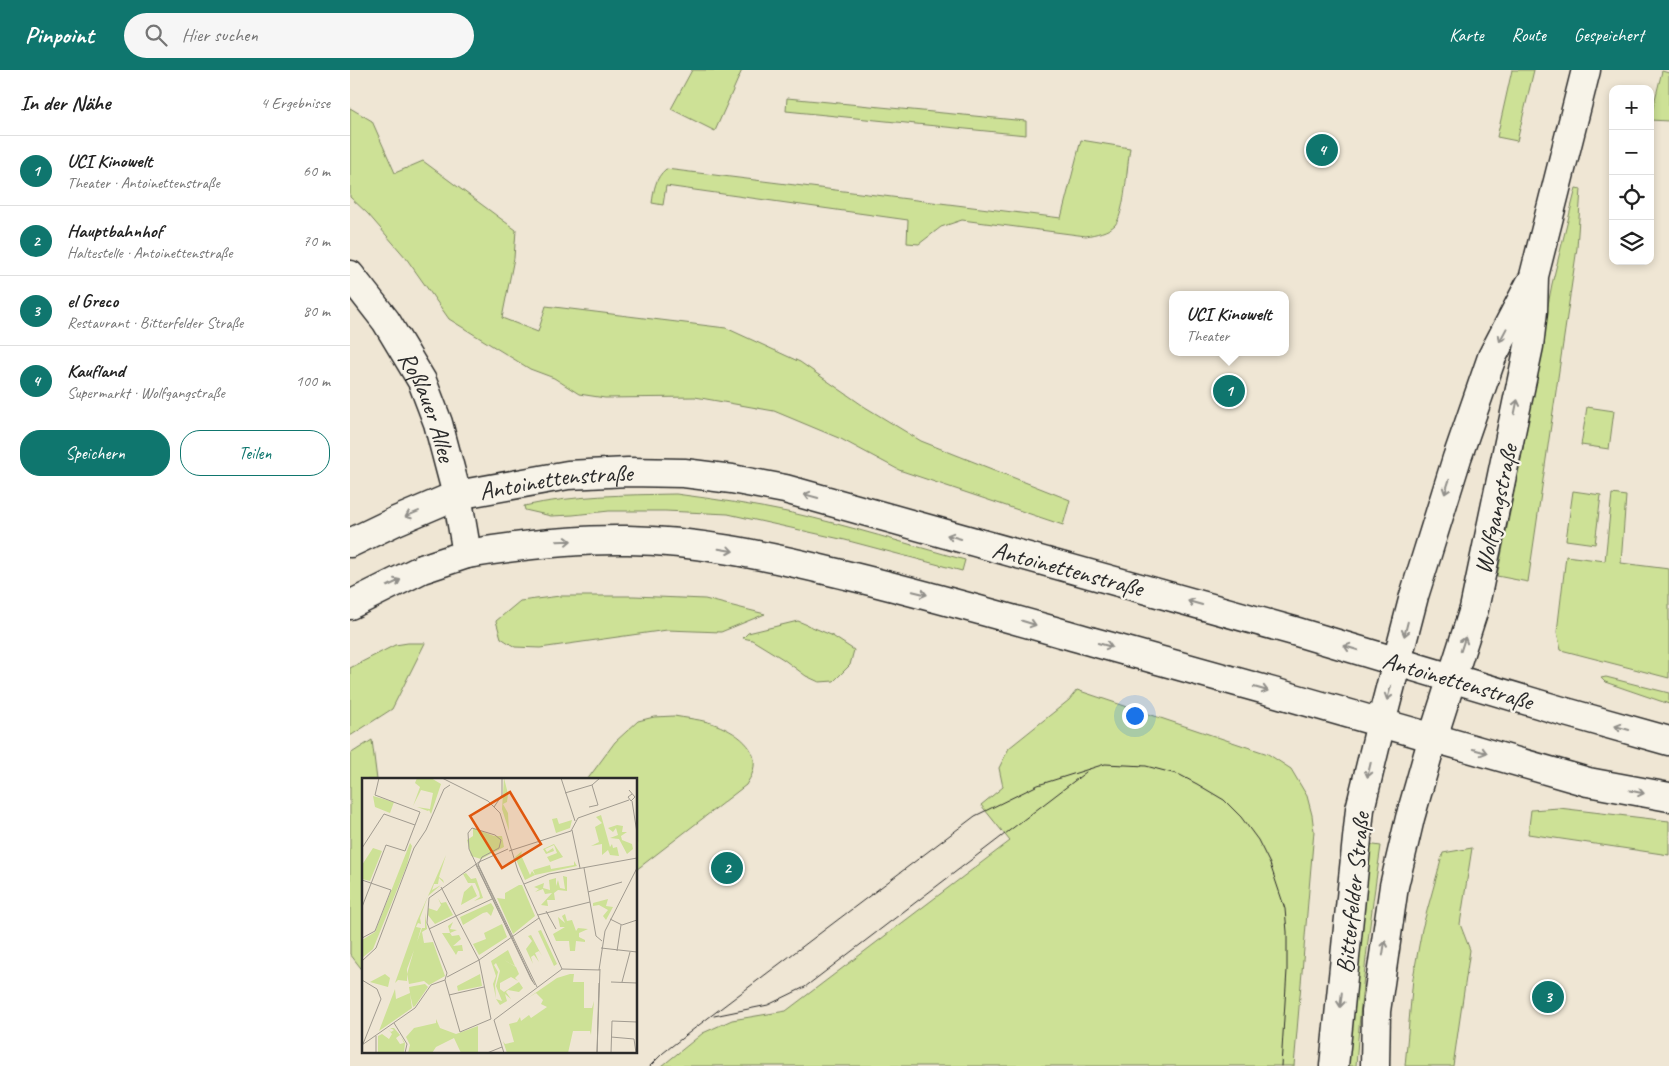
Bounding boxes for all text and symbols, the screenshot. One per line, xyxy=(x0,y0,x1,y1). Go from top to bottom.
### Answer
search box xyxy=(124,13,474,58)
text: Pinpoint xyxy=(25,20,94,50)
icon: search xyxy=(142,21,170,49)
text: Hier suchen xyxy=(182,23,258,47)
text: Karte xyxy=(1449,24,1484,46)
text: Route xyxy=(1512,24,1546,46)
text: Gespeichert xyxy=(1574,24,1644,46)
map controls xyxy=(1609,85,1654,265)
button: + xyxy=(1609,85,1654,130)
text: In der Nähe xyxy=(20,90,110,116)
text: 4 Ergebnisse xyxy=(261,93,330,113)
button: − xyxy=(1609,130,1654,175)
pin: 4 xyxy=(1306,131,1338,169)
text: UCI Kinowelt xyxy=(67,149,152,173)
text: 1 xyxy=(32,161,40,181)
text: 60 m xyxy=(303,161,330,181)
text: Theater · Antoinettenstraße xyxy=(67,173,220,193)
button: locate xyxy=(1609,175,1654,220)
text: Hauptbahnhof xyxy=(67,219,162,243)
button: layers xyxy=(1609,220,1654,265)
text: 2 xyxy=(32,231,40,251)
text: 70 m xyxy=(303,231,330,251)
text: Haltestelle · Antoinettenstraße xyxy=(67,243,232,263)
text: el Greco xyxy=(67,289,118,313)
popup xyxy=(1169,291,1289,356)
text: 3 xyxy=(32,301,40,321)
text: 80 m xyxy=(303,301,330,321)
text: UCI Kinowelt xyxy=(1186,302,1272,326)
text: Restaurant · Bitterfelder Straße xyxy=(67,313,243,333)
text: Theater xyxy=(1186,326,1229,346)
one-way arrow xyxy=(1498,327,1507,342)
street label: Roßlauer Allee xyxy=(391,345,463,467)
text: Kaufland xyxy=(67,359,124,383)
text: 4 xyxy=(32,371,40,391)
text: 100 m xyxy=(296,371,330,391)
pin: 1 xyxy=(1213,372,1245,410)
text: Supermarkt · Wolfgangstraße xyxy=(67,383,225,403)
one-way arrow xyxy=(1512,400,1521,416)
button: Speichern xyxy=(20,430,170,476)
button: Teilen xyxy=(180,430,330,476)
street label: Wolfgangstraße xyxy=(1467,440,1526,577)
street label: Antoinettenstraße xyxy=(477,457,635,508)
one-way arrow xyxy=(1442,479,1452,495)
one-way arrow xyxy=(803,491,819,501)
one-way arrow xyxy=(405,510,420,519)
one-way arrow xyxy=(947,531,963,541)
street label: Antoinettenstraße xyxy=(989,534,1148,605)
one-way arrow xyxy=(555,536,571,546)
one-way arrow xyxy=(717,545,733,555)
one-way arrow xyxy=(386,578,401,587)
one-way arrow xyxy=(911,589,927,599)
one-way arrow xyxy=(1187,598,1203,608)
one-way arrow xyxy=(1021,619,1036,628)
one-way arrow xyxy=(1401,621,1410,637)
one-way arrow xyxy=(1459,636,1468,652)
one-way arrow xyxy=(1096,641,1112,650)
one-way arrow xyxy=(1343,643,1359,653)
street label: Antoinettenstraße xyxy=(1379,644,1538,718)
one-way arrow xyxy=(1253,684,1269,694)
one-way arrow xyxy=(1384,684,1394,700)
your location xyxy=(1122,703,1148,729)
one-way arrow xyxy=(1614,722,1630,732)
one-way arrow xyxy=(1472,746,1488,756)
one-way arrow xyxy=(1364,762,1373,778)
inset map xyxy=(362,778,638,1054)
one-way arrow xyxy=(1629,787,1645,797)
street label: Bitterfelder Straße xyxy=(1329,809,1378,975)
pin: 2 xyxy=(711,849,743,887)
one-way arrow xyxy=(1380,940,1390,956)
pin: 3 xyxy=(1532,978,1564,1016)
one-way arrow xyxy=(1336,992,1346,1008)

